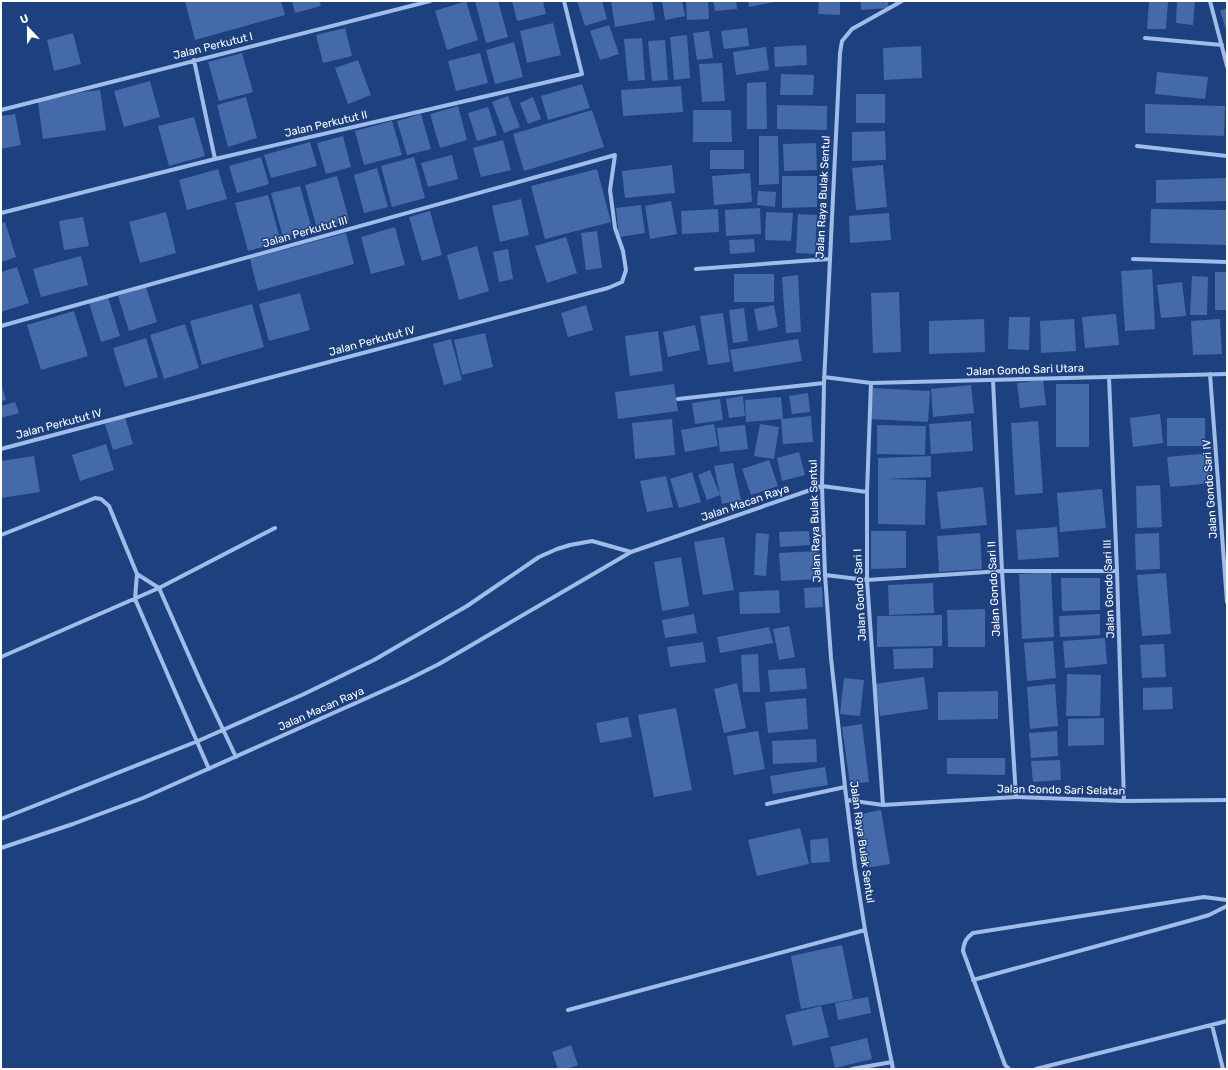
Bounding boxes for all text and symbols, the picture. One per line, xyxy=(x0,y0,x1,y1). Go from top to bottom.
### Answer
north arrow xyxy=(8,8,48,48)
text: U xyxy=(18,12,31,27)
street label: Jalan Perkutut I xyxy=(172,30,254,62)
street label: Jalan Perkutut II xyxy=(283,108,369,140)
street label: Jalan Raya Bulak Sentul xyxy=(813,135,833,259)
street label: Jalan Perkutut III xyxy=(261,214,349,250)
street label: Jalan Perkutut IV xyxy=(327,323,417,359)
street label: Jalan Gondo Sari Utara xyxy=(966,361,1084,379)
street label: Jalan Perkutut IV xyxy=(14,406,104,442)
street label: Jalan Gondo Sari IV xyxy=(1200,439,1220,539)
street label: Jalan Raya Bulak Sentul xyxy=(806,459,824,583)
street label: Jalan Macan Raya xyxy=(699,482,791,524)
street label: Jalan Gondo Sari III xyxy=(1101,540,1117,638)
street label: Jalan Gondo Sari II xyxy=(985,541,1003,637)
street label: Jalan Gondo Sari I xyxy=(851,548,869,642)
street label: Jalan Macan Raya xyxy=(276,684,366,734)
street label: Jalan Raya Bulak Sentul xyxy=(847,780,877,904)
street label: Jalan Gondo Sari Selatan xyxy=(997,782,1125,798)

